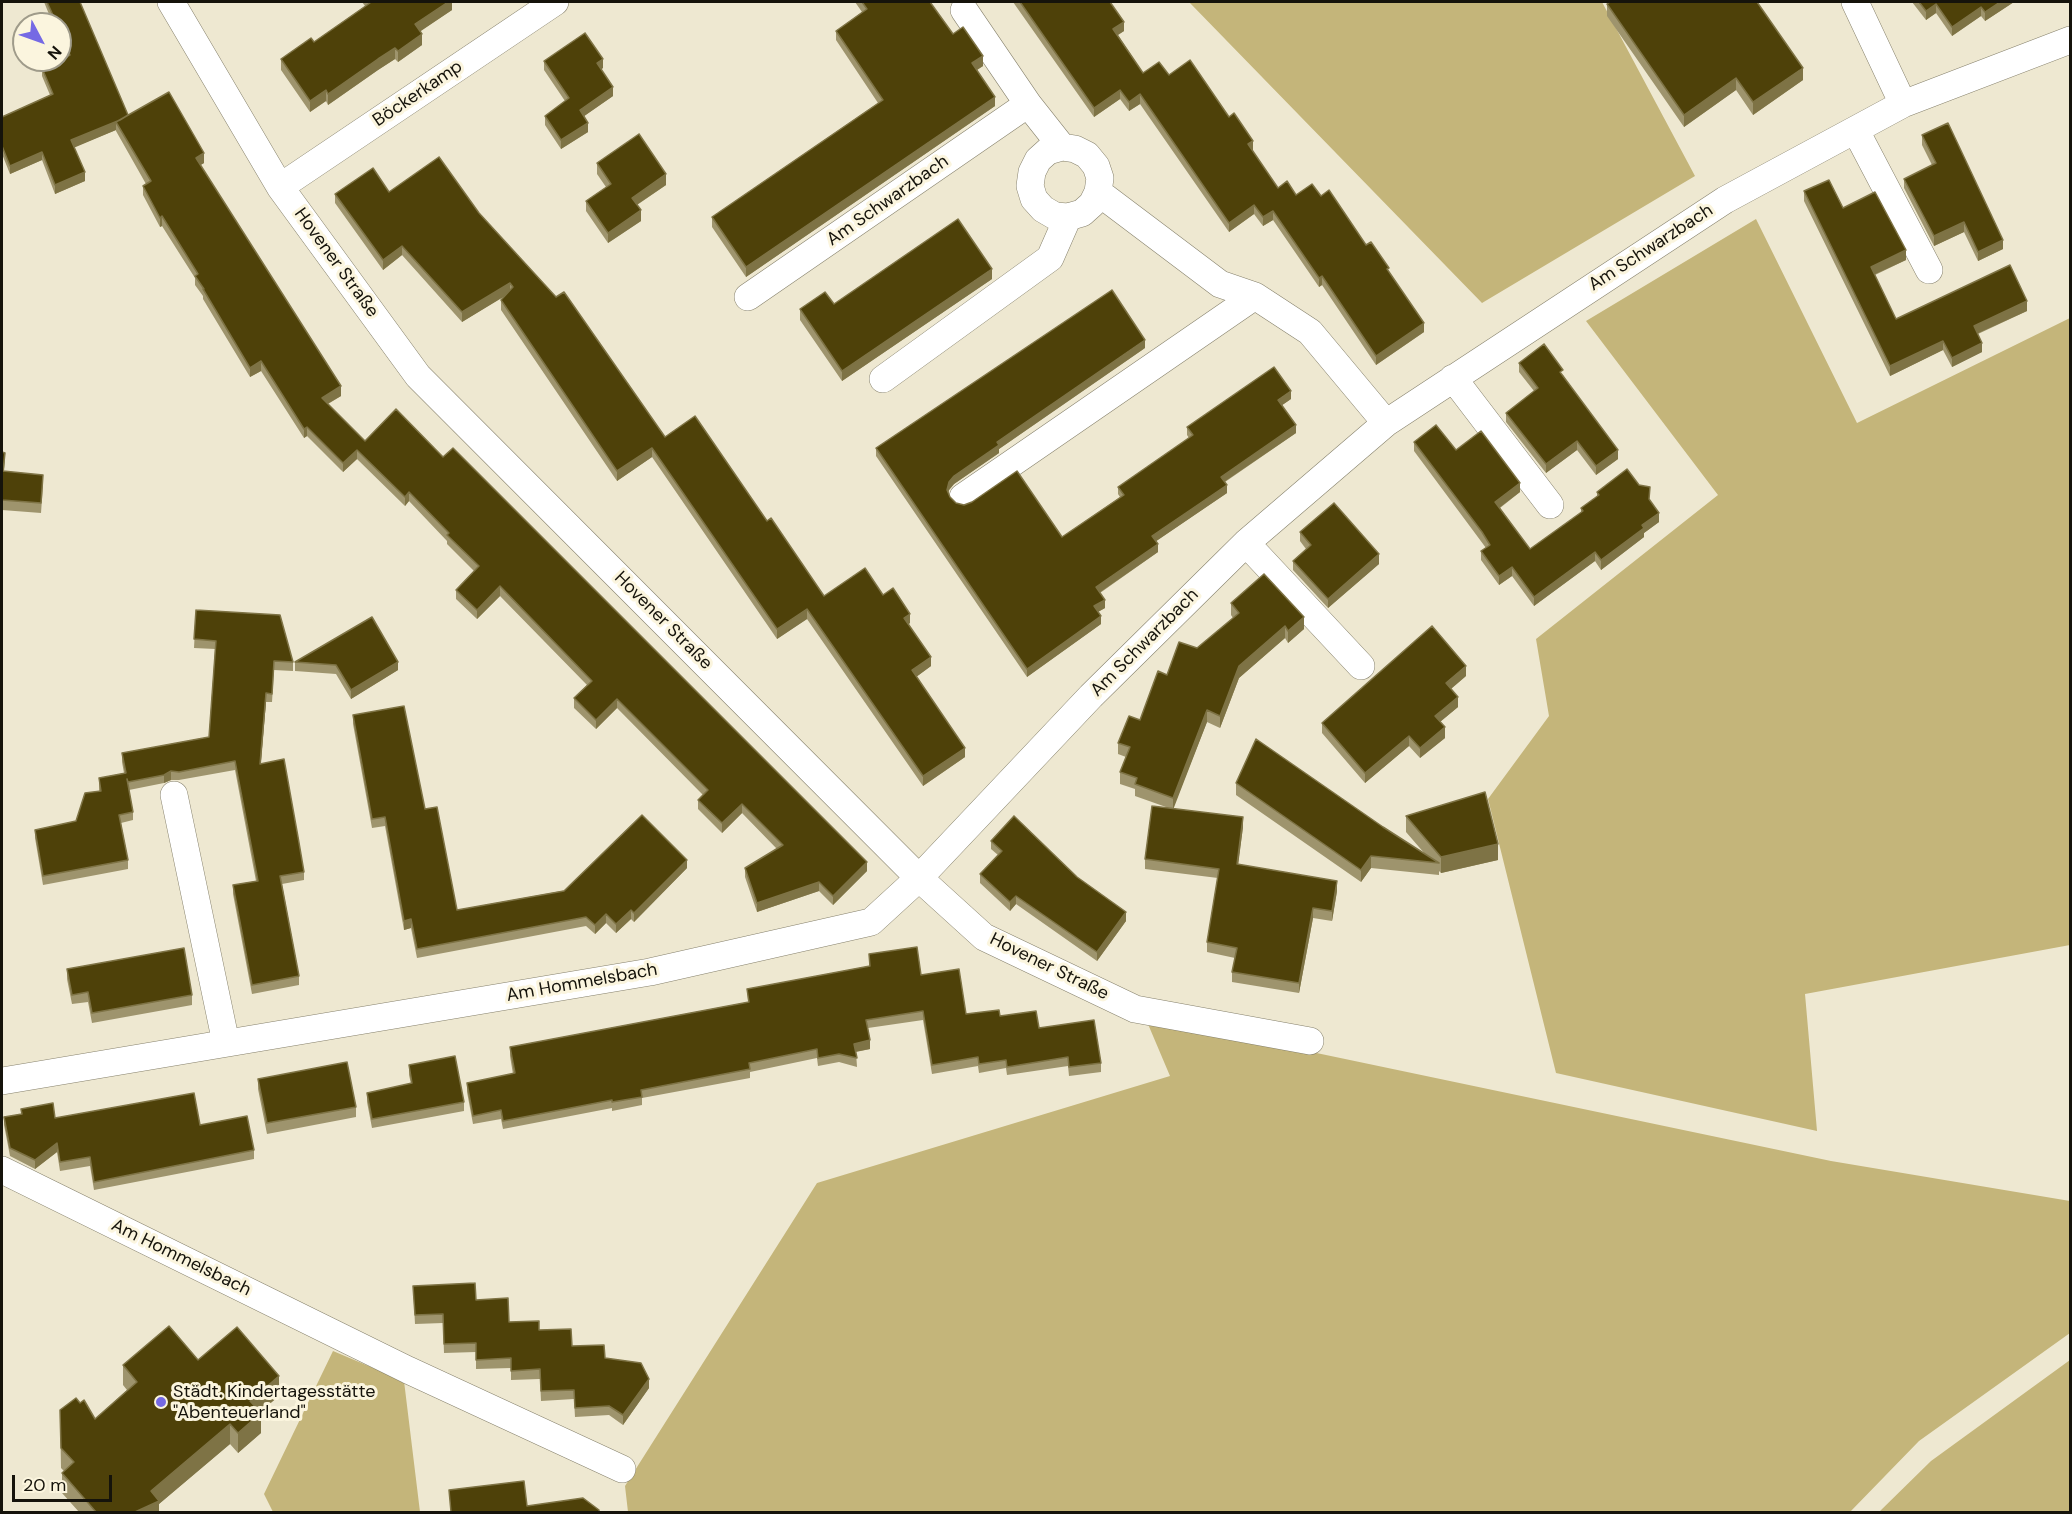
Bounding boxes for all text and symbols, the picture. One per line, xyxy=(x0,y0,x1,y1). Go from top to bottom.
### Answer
north arrow xyxy=(12,12,72,72)
text: N xyxy=(43,42,66,64)
street label: Böckerkamp xyxy=(369,56,467,132)
street label: Am Schwarzbach xyxy=(823,151,953,251)
street label: Am Schwarzbach xyxy=(1585,200,1717,296)
street label: Hovener Straße xyxy=(289,204,383,322)
street label: Hovener Straße xyxy=(610,568,716,674)
street label: Am Schwarzbach xyxy=(1087,585,1203,701)
street label: Hovener Straße xyxy=(986,929,1112,1005)
street label: Am Hommelsbach xyxy=(505,959,659,1007)
street label: Am Hommelsbach xyxy=(108,1215,254,1301)
place label: Städt. Kindertagesstätte "Abenteuerland" xyxy=(173,1381,375,1424)
marker: Städt. Kindertagesstätte "Abenteuerland" xyxy=(154,1395,168,1409)
scale bar xyxy=(15,1463,116,1501)
text: 20 m xyxy=(23,1473,66,1497)

